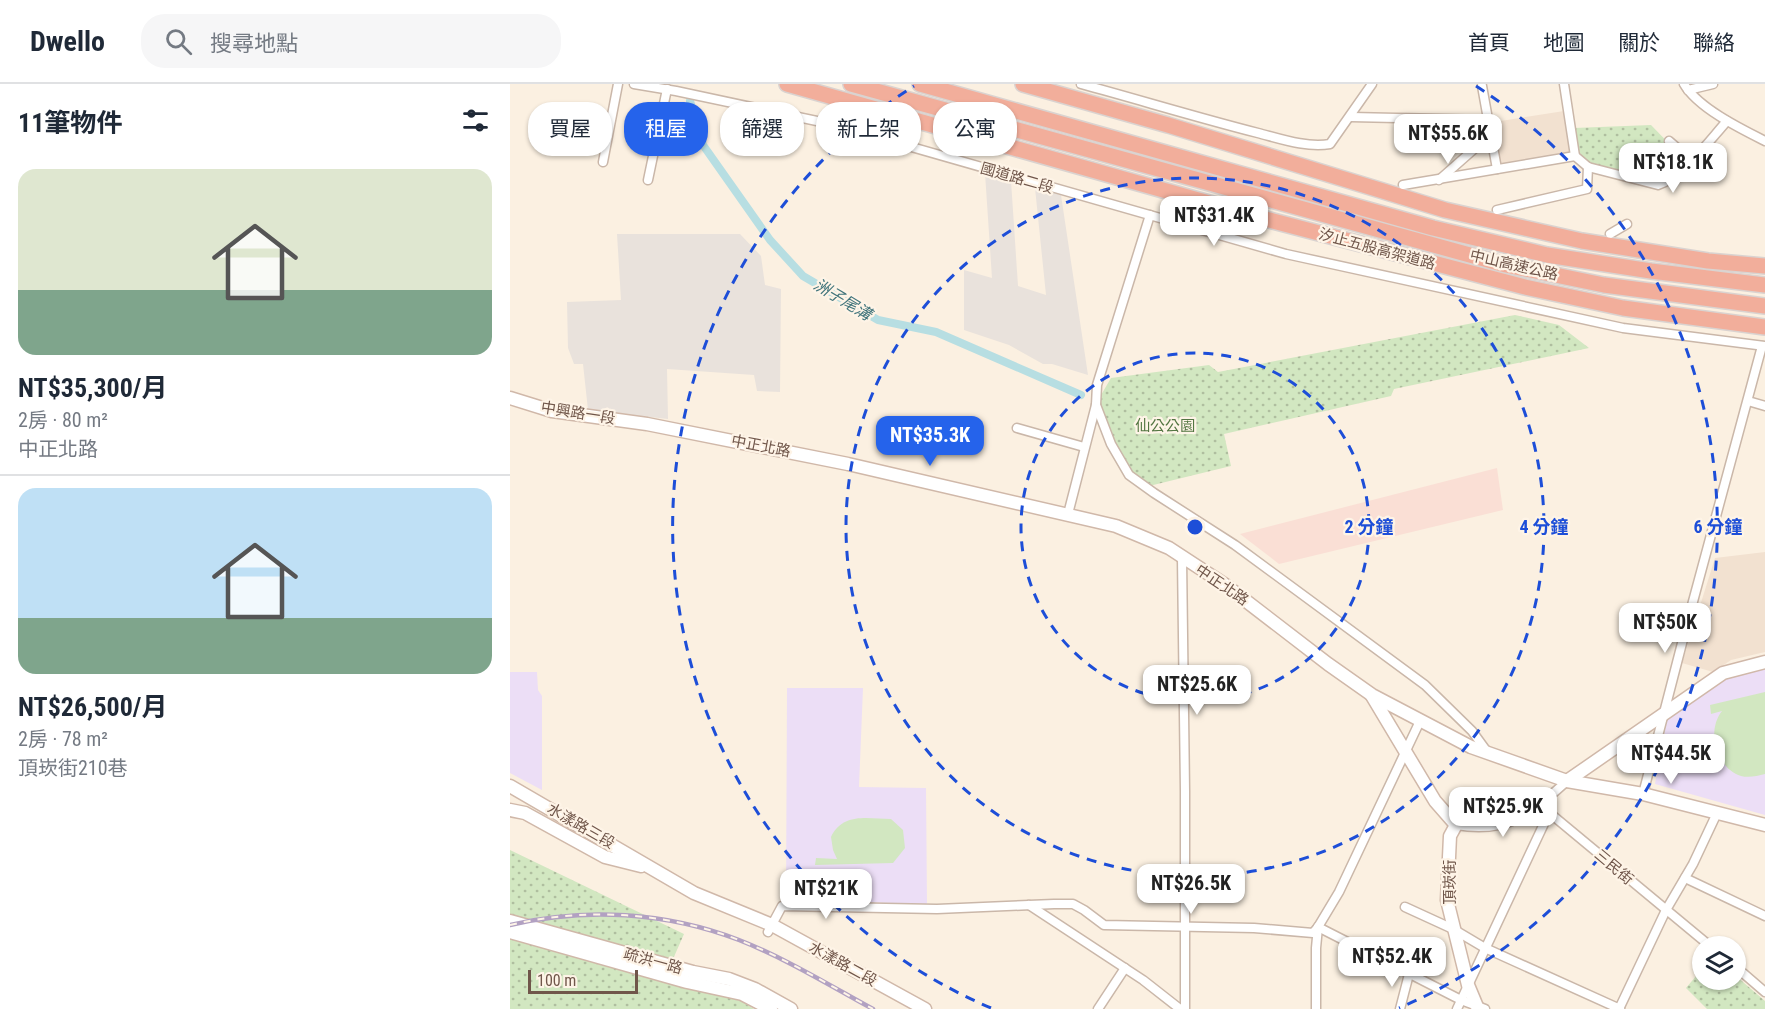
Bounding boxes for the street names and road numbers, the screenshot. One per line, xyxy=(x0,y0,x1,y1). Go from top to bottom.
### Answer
street label: 國道路二段 xyxy=(978,159,1056,197)
street label: 汐止五股高架道路 xyxy=(1317,225,1437,273)
street label: 中山高速公路 xyxy=(1468,246,1560,284)
street label: 中興路一段 xyxy=(540,398,616,428)
street label: 中正北路 xyxy=(730,431,792,461)
street label: 中正北路 xyxy=(1192,561,1252,609)
street label: 水漾路三段 xyxy=(544,799,618,853)
street label: 三民街 xyxy=(1591,846,1637,888)
street label: 頂崁街 xyxy=(1441,859,1459,905)
street label: 水漾路二段 xyxy=(806,938,880,990)
street label: 疏洪一路 xyxy=(622,945,684,977)

